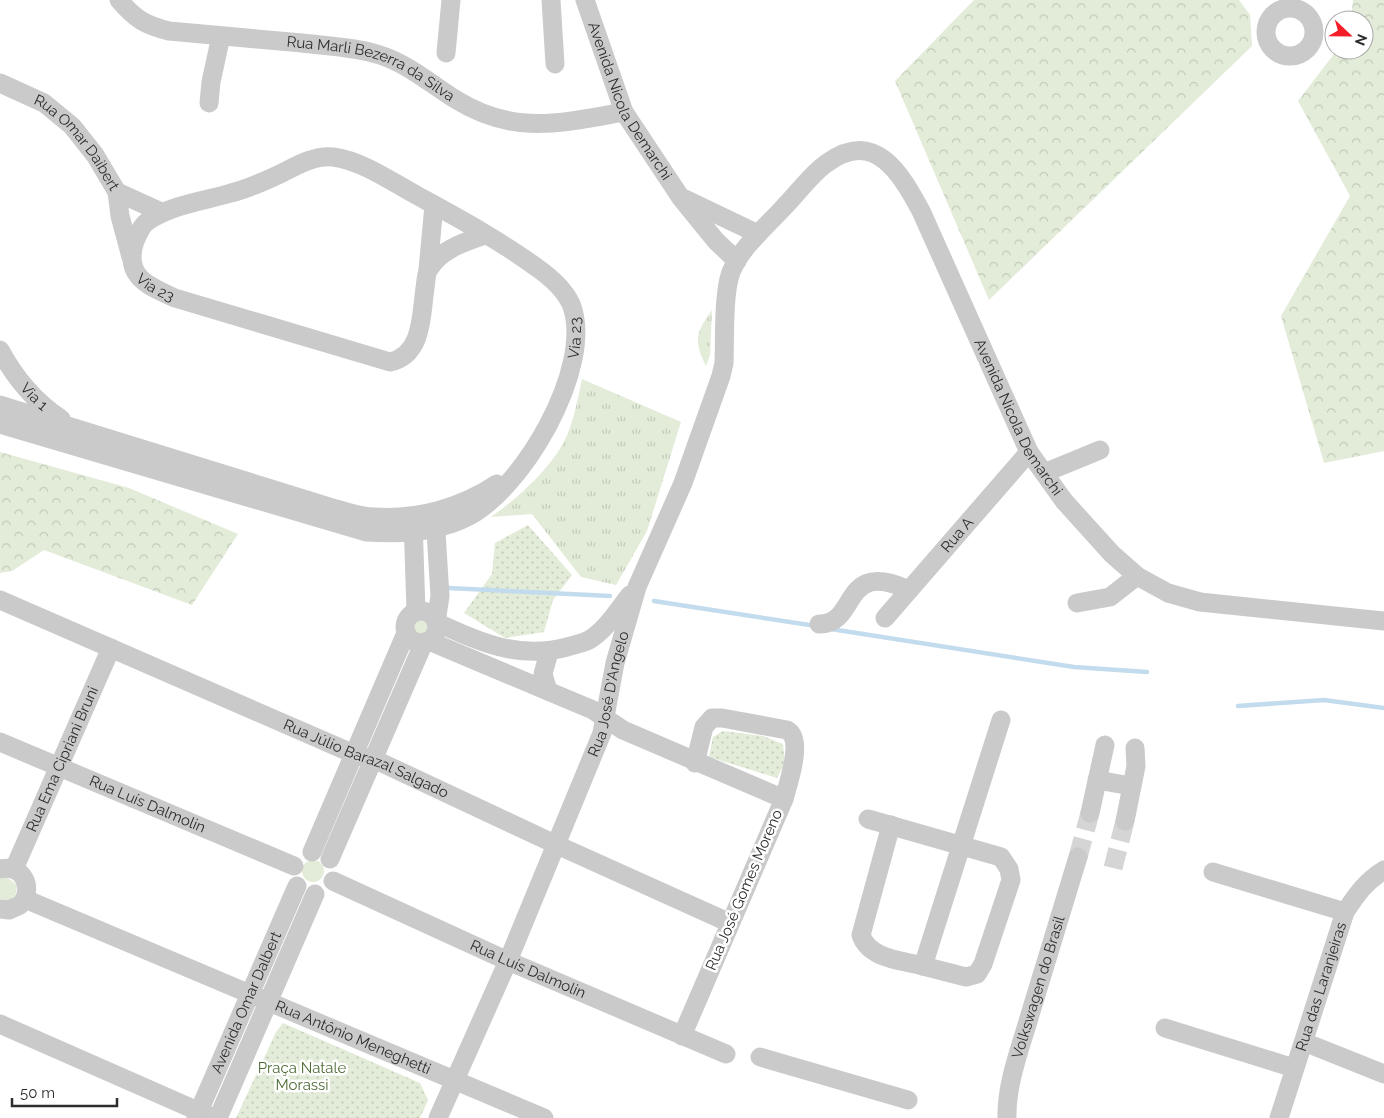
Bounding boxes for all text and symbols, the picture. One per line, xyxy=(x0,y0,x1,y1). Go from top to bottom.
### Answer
north arrow xyxy=(1324,10,1374,60)
street label: Avenida Nicola Demarchi xyxy=(584,19,676,183)
text: N xyxy=(1352,32,1370,48)
street label: Rua Marli Bezerra da Silva xyxy=(286,33,458,105)
street label: Rua Omar Daibert xyxy=(31,91,123,194)
street label: Via 23 xyxy=(132,270,177,306)
street label: Via 23 xyxy=(564,316,585,360)
street label: Avenida Nicola Demarchi xyxy=(970,336,1066,499)
street label: Via 1 xyxy=(16,379,52,415)
street label: Rua A xyxy=(937,514,977,556)
street label: Rua José D'Angelo xyxy=(584,629,633,759)
street label: Rua Ema Cipriani Bruni xyxy=(22,684,102,835)
street label: Rua Júlio Barazal Salgado xyxy=(281,715,452,802)
street label: Rua Luís Dalmolin xyxy=(87,772,208,837)
street label: Rua José Gomes Moreno xyxy=(702,807,786,973)
street label: Volkswagen do Brasil xyxy=(1008,913,1069,1061)
street label: Rua das Laranjeiras xyxy=(1292,920,1350,1053)
street label: Avenida Omar Dalbert xyxy=(208,929,285,1076)
street label: Rua Luís Dalmolin xyxy=(467,936,589,1002)
street label: Rua Antônio Meneghetti xyxy=(272,997,433,1078)
park label: Praça Natale Morassi xyxy=(258,1059,347,1094)
scale bar xyxy=(12,1076,118,1108)
text: 50 m xyxy=(20,1084,55,1102)

